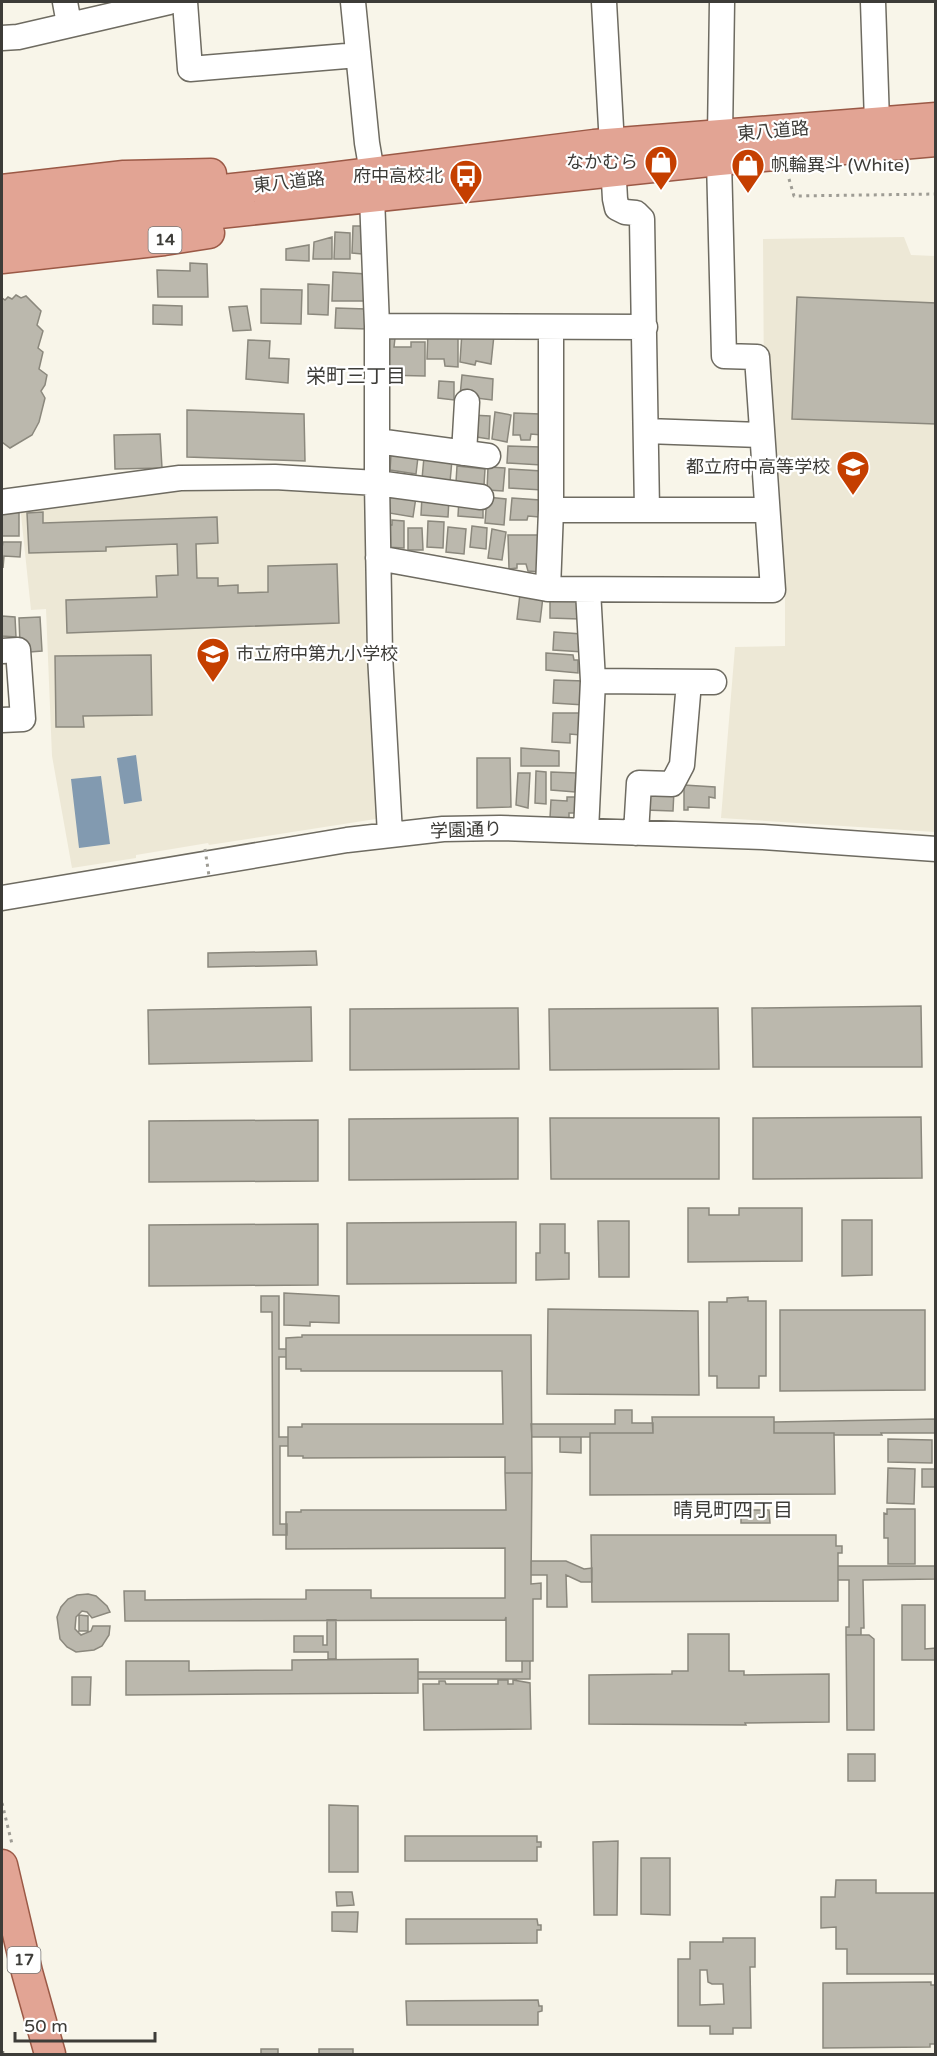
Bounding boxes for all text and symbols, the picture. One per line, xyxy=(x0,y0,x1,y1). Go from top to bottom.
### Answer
street label: 東八道路 xyxy=(736,117,810,145)
shop icon: なかむら xyxy=(643,144,679,191)
shop icon: 帆輪異斗 (White) xyxy=(730,147,766,194)
place label: なかむら xyxy=(566,151,638,173)
place label: 帆輪異斗 (White) xyxy=(771,154,910,176)
bus stop icon: 府中高校北 xyxy=(448,158,484,205)
place label: 府中高校北 xyxy=(353,165,443,187)
street label: 東八道路 xyxy=(252,167,326,197)
road number: 14 xyxy=(148,227,182,253)
district label: 栄町三丁目 xyxy=(306,365,406,389)
school or university icon: 都立府中高等学校 xyxy=(835,449,871,496)
place label: 都立府中高等学校 xyxy=(686,456,830,478)
school or university icon: 市立府中第九小学校 xyxy=(195,636,231,683)
place label: 市立府中第九小学校 xyxy=(236,643,398,665)
street label: 学園通り xyxy=(430,818,502,842)
district label: 晴見町四丁目 xyxy=(673,1499,793,1523)
road number: 17 xyxy=(8,1947,40,1973)
scale bar xyxy=(15,2005,154,2043)
text: 50 m xyxy=(24,2015,68,2037)

